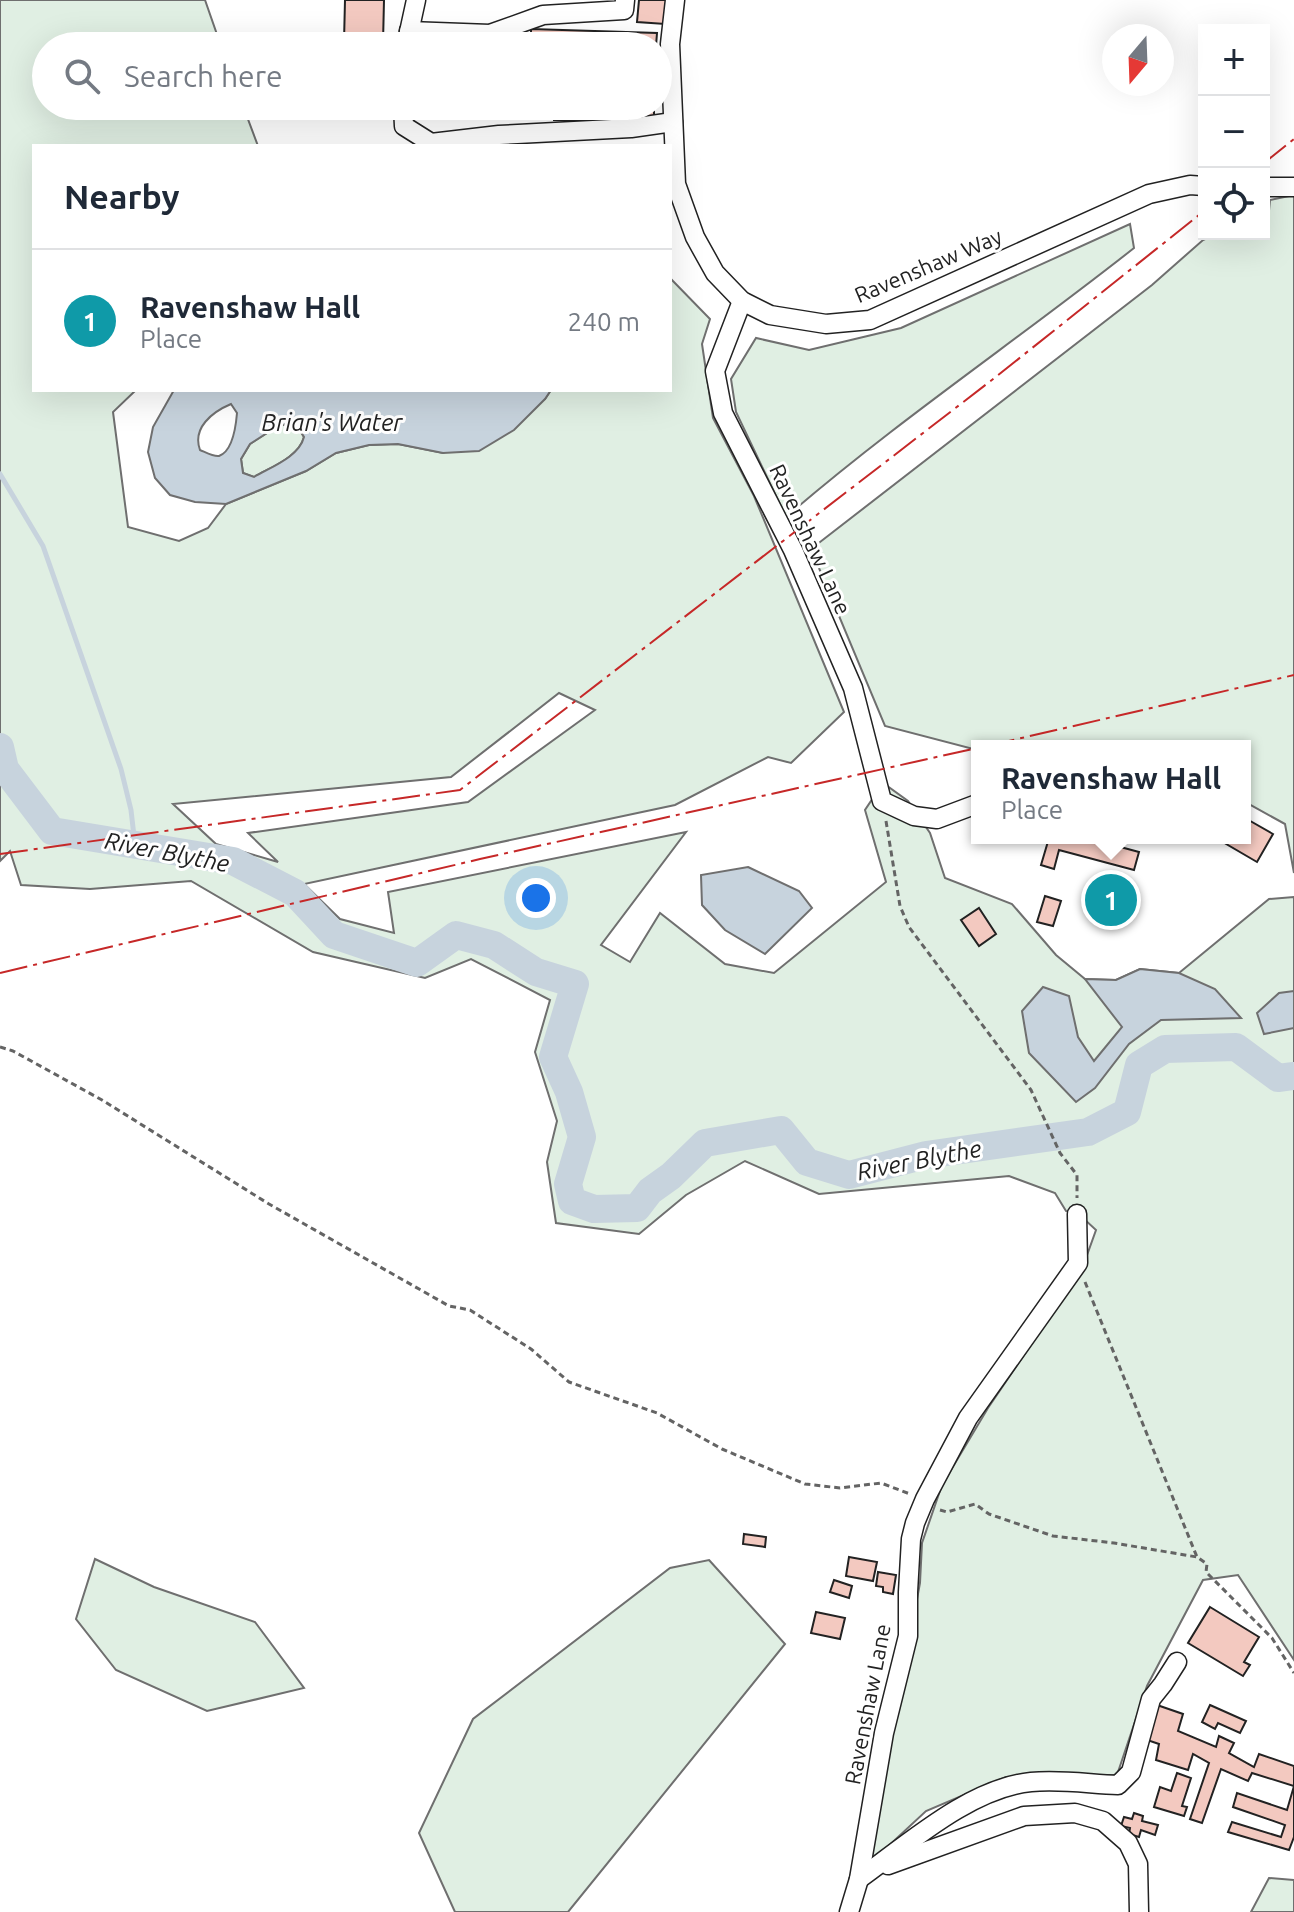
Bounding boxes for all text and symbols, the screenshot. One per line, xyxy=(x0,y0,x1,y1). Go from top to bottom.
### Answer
north arrow xyxy=(1102,24,1174,96)
map controls xyxy=(1198,24,1270,240)
button: + xyxy=(1198,24,1270,96)
search box xyxy=(32,32,672,120)
icon: search xyxy=(60,54,104,98)
text: Search here xyxy=(124,59,283,93)
button: − xyxy=(1198,96,1270,168)
button: locate xyxy=(1198,168,1270,240)
text: Nearby xyxy=(64,177,179,215)
street label: Ravenshaw Way xyxy=(851,223,1006,307)
text: Ravenshaw Hall xyxy=(140,290,360,324)
text: 1 xyxy=(83,307,97,336)
text: 240 m xyxy=(568,307,640,336)
text: Place xyxy=(140,324,202,353)
water label: Brian's Water xyxy=(262,409,403,436)
street label: Ravenshaw Lane xyxy=(765,460,857,618)
popup xyxy=(971,740,1251,844)
text: Ravenshaw Hall xyxy=(1001,761,1221,795)
text: Place xyxy=(1001,795,1063,824)
water label: River Blythe xyxy=(102,827,232,877)
pin: 1 xyxy=(1085,870,1137,930)
your location xyxy=(516,878,556,918)
water label: River Blythe xyxy=(854,1135,984,1185)
street label: Ravenshaw Lane xyxy=(839,1622,895,1786)

